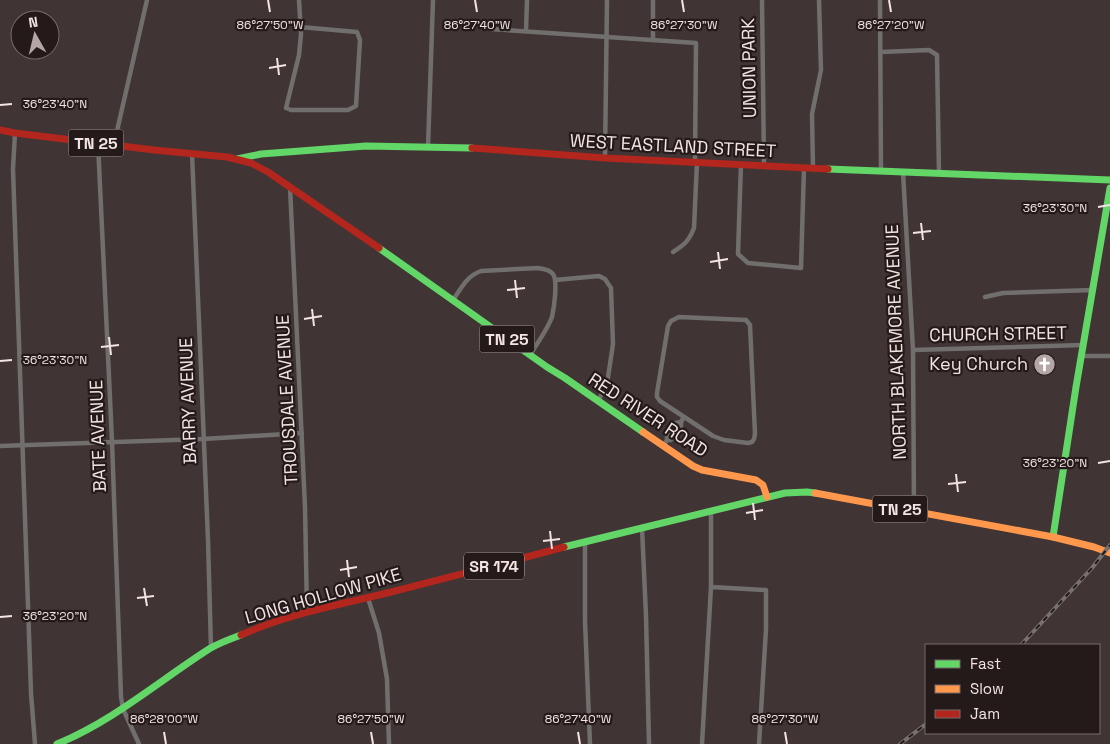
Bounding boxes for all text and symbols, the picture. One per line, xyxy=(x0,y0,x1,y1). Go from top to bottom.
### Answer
north arrow xyxy=(10,10,60,60)
text: N xyxy=(27,13,39,32)
text: 86°27'50"W xyxy=(237,17,304,33)
text: 86°27'40"W xyxy=(444,17,511,33)
text: 86°27'30"W xyxy=(651,17,718,33)
text: 86°27'20"W xyxy=(858,17,925,33)
street label: UNION PARK xyxy=(736,18,761,118)
text: 36°23'40"N xyxy=(23,96,87,112)
street label: WEST EASTLAND STREET xyxy=(569,129,777,162)
road number: TN 25 xyxy=(68,130,124,156)
text: 36°23'30"N xyxy=(1023,200,1087,216)
street label: NORTH BLAKEMORE AVENUE xyxy=(880,224,911,460)
street label: TROUSDALE AVENUE xyxy=(271,314,302,486)
street label: CHURCH STREET xyxy=(929,321,1068,346)
road number: TN 25 xyxy=(480,326,534,352)
street label: BARRY AVENUE xyxy=(174,337,201,465)
text: 36°23'30"N xyxy=(23,352,87,368)
place label: Key Church xyxy=(929,352,1028,375)
church icon: Key Church xyxy=(1032,352,1056,376)
street label: RED RIVER ROAD xyxy=(584,367,712,462)
street label: BATE AVENUE xyxy=(84,379,111,493)
text: 36°23'20"N xyxy=(1023,455,1087,471)
road number: TN 25 xyxy=(872,496,928,522)
road number: SR 174 xyxy=(464,552,524,580)
street label: LONG HOLLOW PIKE xyxy=(242,562,404,629)
text: 36°23'20"N xyxy=(23,608,87,624)
legend xyxy=(925,644,1100,734)
text: Fast xyxy=(970,654,1001,673)
text: Slow xyxy=(970,679,1004,698)
text: Jam xyxy=(970,704,1000,723)
text: 86°28'00"W xyxy=(130,711,199,727)
text: 86°27'50"W xyxy=(338,711,405,727)
text: 86°27'40"W xyxy=(545,711,612,727)
text: 86°27'30"W xyxy=(752,711,819,727)

